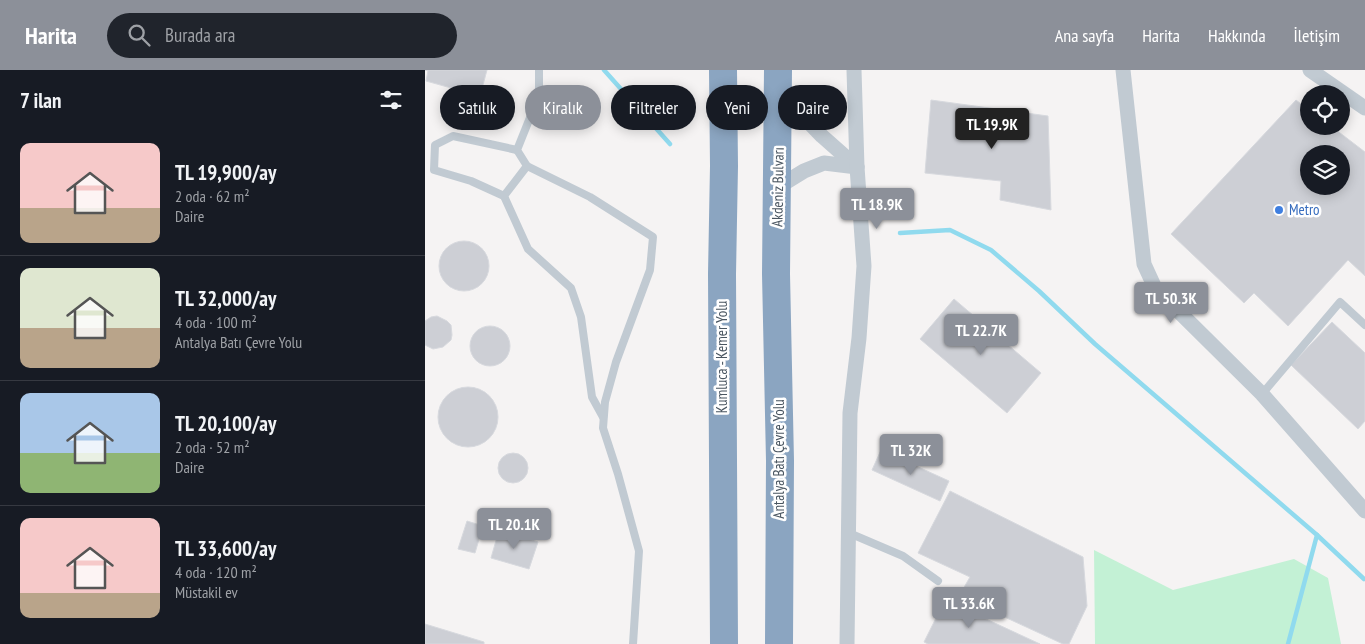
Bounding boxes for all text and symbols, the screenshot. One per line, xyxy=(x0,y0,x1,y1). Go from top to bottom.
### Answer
search box xyxy=(107,13,457,58)
text: Harita xyxy=(25,20,77,51)
icon: search xyxy=(125,21,153,49)
text: Burada ara xyxy=(165,23,235,47)
text: Ana sayfa xyxy=(1055,24,1114,47)
text: Harita xyxy=(1142,24,1180,47)
text: Hakkında xyxy=(1208,24,1266,47)
text: İletişim xyxy=(1294,24,1340,47)
chip: Satılık xyxy=(440,85,515,130)
chip: Kiralık xyxy=(525,85,601,130)
chip: Filtreler xyxy=(611,85,696,130)
chip: Yeni xyxy=(706,85,768,130)
chip: Daire xyxy=(778,85,847,130)
map controls xyxy=(1300,85,1350,195)
button: locate xyxy=(1300,85,1350,135)
icon: filters xyxy=(377,86,405,114)
text: 7 ilan xyxy=(20,87,61,114)
pin: TL 19.9K xyxy=(940,108,1044,150)
text: TL 19.9K xyxy=(966,114,1018,134)
button: layers xyxy=(1300,145,1350,195)
street label: Akdeniz Bulvarı xyxy=(767,147,788,227)
text: TL 19,900/ay xyxy=(175,159,276,186)
icon: home xyxy=(60,163,120,223)
text: 2 oda · 62 m² xyxy=(175,186,250,206)
pin: TL 18.9K xyxy=(825,188,929,230)
text: TL 18.9K xyxy=(851,194,903,214)
place label: Metro xyxy=(1289,200,1319,219)
marker: Metro xyxy=(1273,204,1285,216)
text: Daire xyxy=(175,206,204,226)
pin: TL 50.3K xyxy=(1119,282,1223,324)
text: TL 32,000/ay xyxy=(175,285,276,312)
icon: home xyxy=(60,288,120,348)
text: TL 50.3K xyxy=(1145,288,1197,308)
street label: Kumluca - Kemer Yolu xyxy=(712,301,731,413)
text: 4 oda · 100 m² xyxy=(175,312,257,332)
pin: TL 22.7K xyxy=(929,314,1033,356)
text: TL 22.7K xyxy=(955,320,1007,340)
text: Antalya Batı Çevre Yolu xyxy=(175,332,302,352)
street label: Antalya Batı Çevre Yolu xyxy=(769,399,788,519)
text: TL 20,100/ay xyxy=(175,410,276,437)
icon: home xyxy=(60,413,120,473)
pin: TL 32K xyxy=(870,434,952,476)
text: 2 oda · 52 m² xyxy=(175,437,250,457)
text: TL 32K xyxy=(891,440,931,460)
text: Daire xyxy=(175,457,204,477)
pin: TL 20.1K xyxy=(462,508,566,550)
text: TL 20.1K xyxy=(488,514,540,534)
text: TL 33,600/ay xyxy=(175,535,276,562)
icon: home xyxy=(60,538,120,598)
text: 4 oda · 120 m² xyxy=(175,562,257,582)
text: Müstakil ev xyxy=(175,582,238,602)
pin: TL 33.6K xyxy=(917,586,1021,629)
text: TL 33.6K xyxy=(943,593,995,613)

